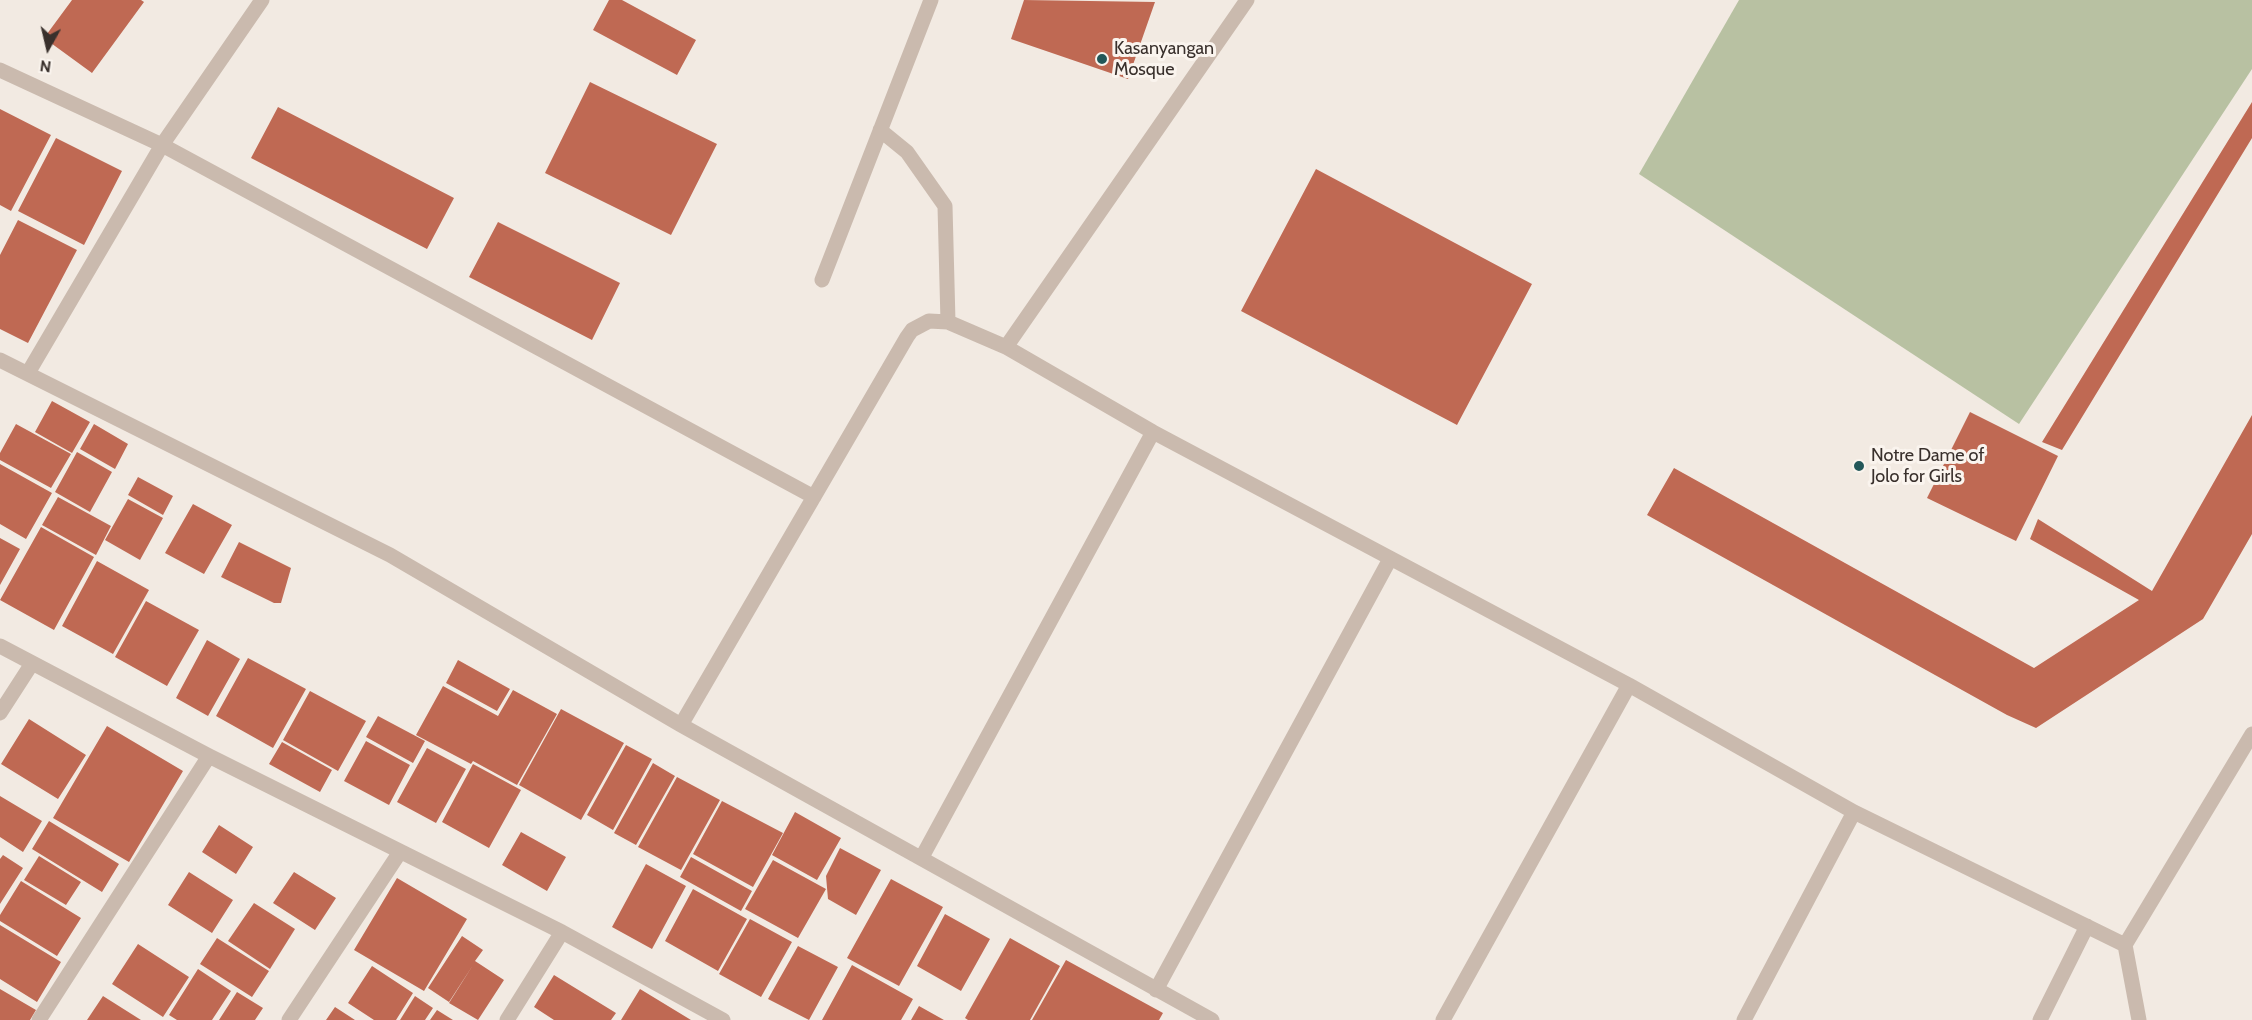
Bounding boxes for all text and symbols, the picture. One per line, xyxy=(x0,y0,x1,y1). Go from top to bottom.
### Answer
north arrow xyxy=(18,18,78,78)
place label: Kasanyangan Mosque xyxy=(1114,38,1214,80)
marker: Kasanyangan Mosque xyxy=(1095,52,1109,66)
text: N xyxy=(39,56,52,77)
place label: Notre Dame of Jolo for Girls xyxy=(1871,445,1984,488)
marker: Notre Dame of Jolo for Girls xyxy=(1852,459,1866,473)

